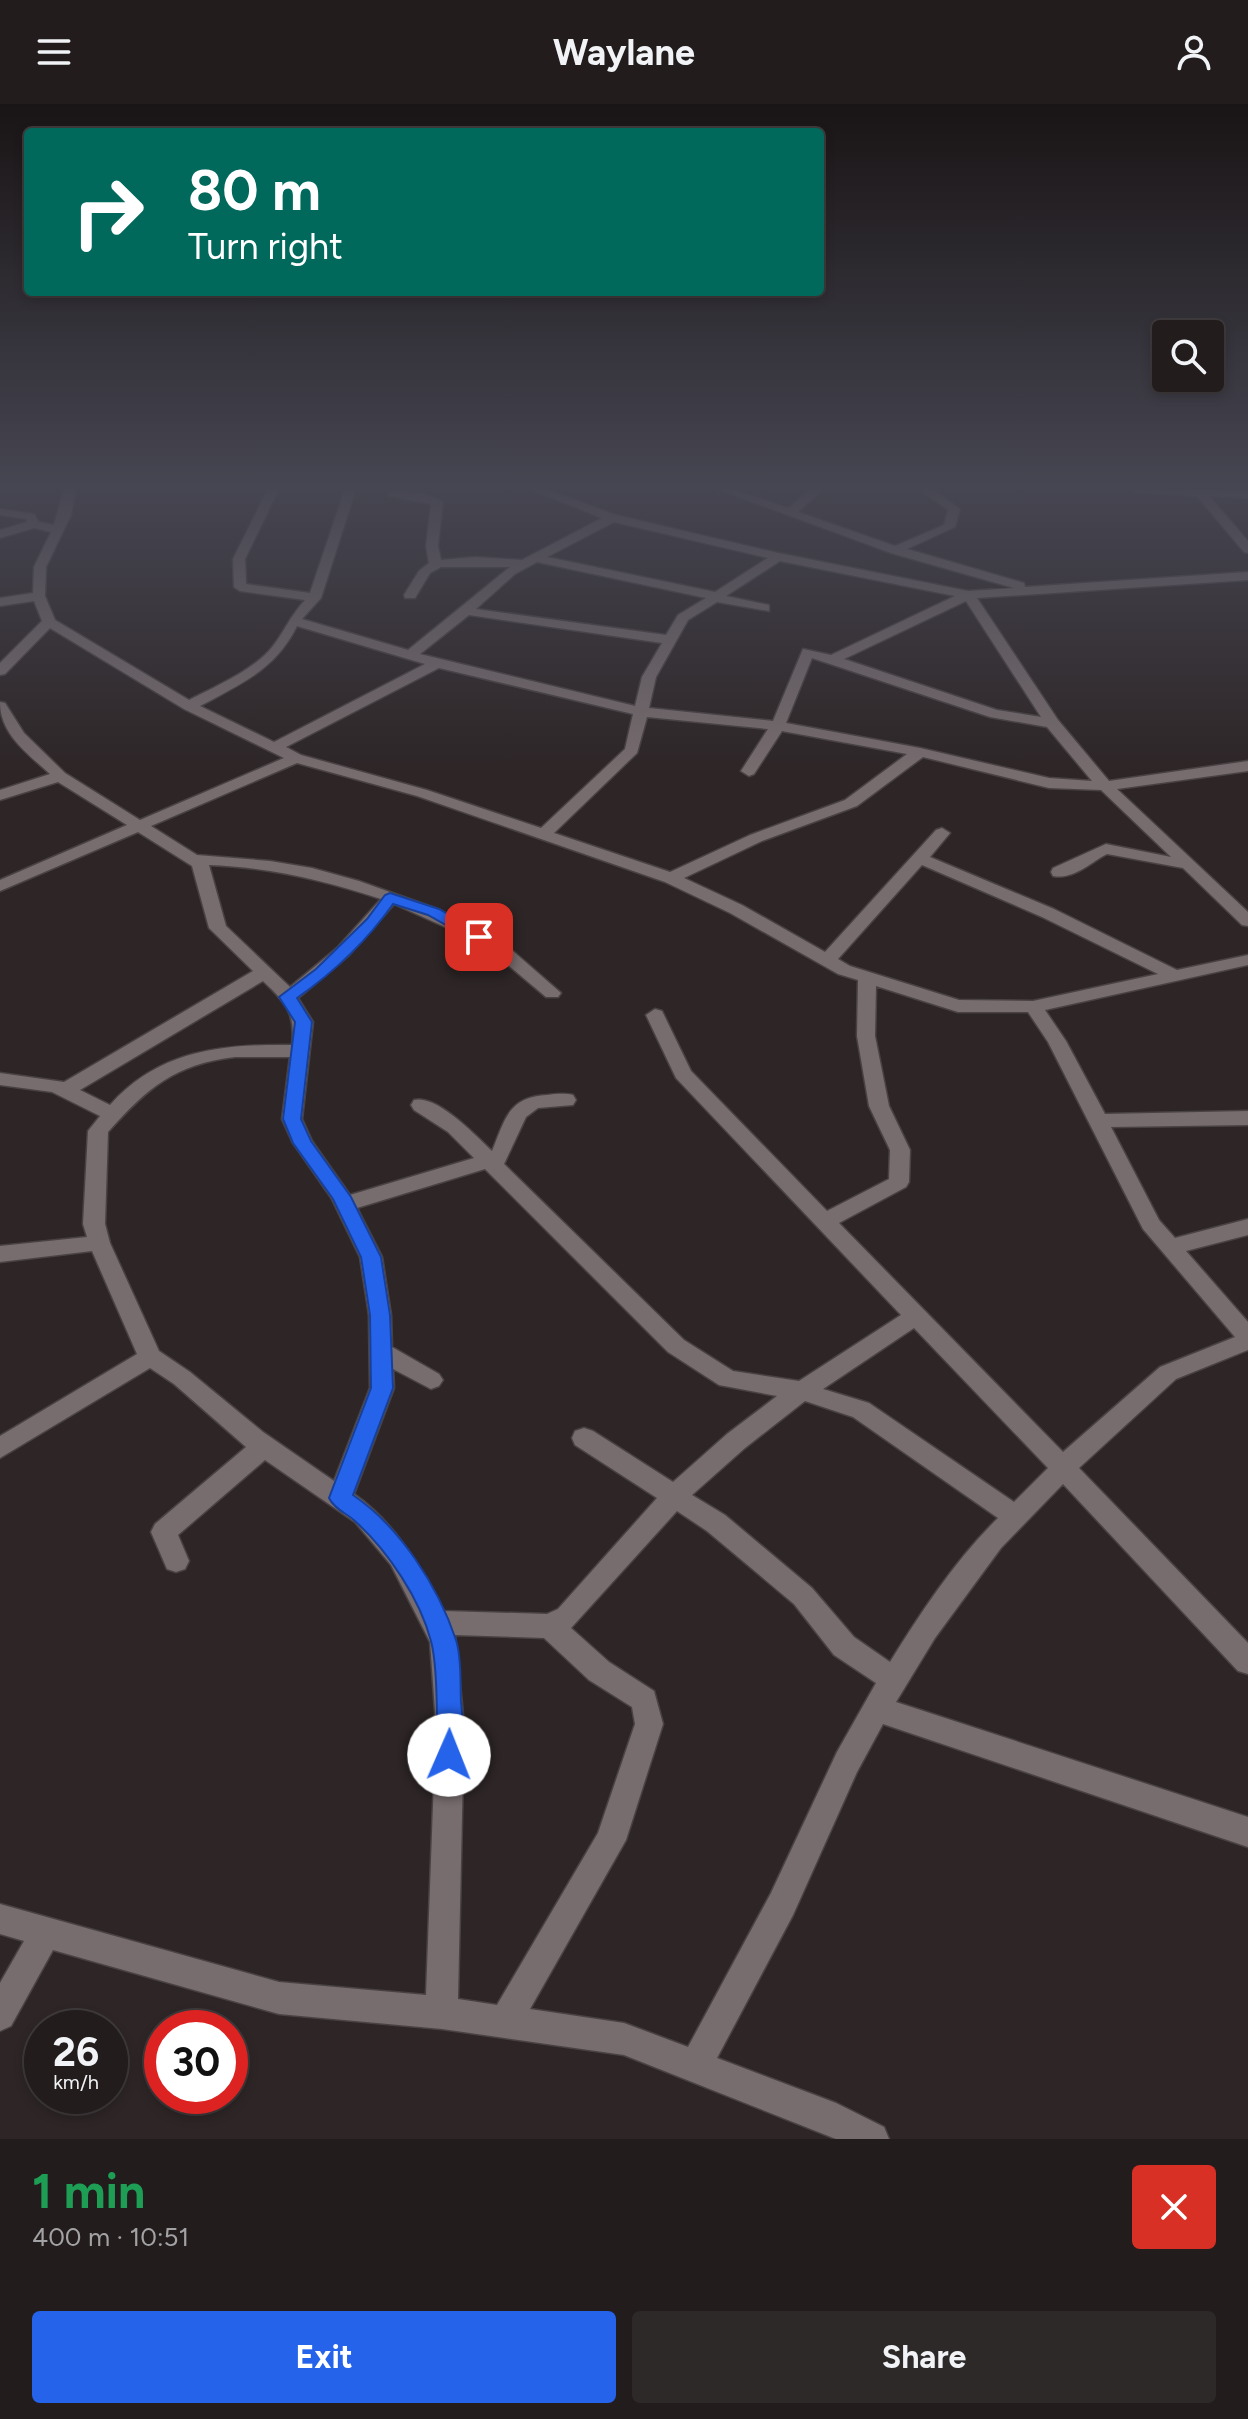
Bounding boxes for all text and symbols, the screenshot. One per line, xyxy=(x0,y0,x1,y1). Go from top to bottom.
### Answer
icon: menu xyxy=(32,30,76,74)
icon: person xyxy=(1172,30,1216,74)
text: Waylane xyxy=(553,31,695,74)
text: 80 m xyxy=(188,157,321,224)
icon: right xyxy=(56,160,160,264)
text: Turn right xyxy=(188,225,343,268)
map controls xyxy=(1152,320,1224,392)
button: search xyxy=(1152,320,1224,392)
pin xyxy=(445,903,513,971)
icon: arrive xyxy=(457,915,501,959)
position arrow xyxy=(407,1713,491,1797)
speed limit sign: 30 xyxy=(144,2010,248,2114)
text: 26 xyxy=(53,2028,99,2076)
text: km/h xyxy=(53,2070,99,2094)
text: 1 min xyxy=(32,2162,145,2220)
button: close xyxy=(1132,2165,1216,2249)
text: 400 m · 10:51 xyxy=(32,2221,189,2253)
button: Exit xyxy=(32,2311,616,2403)
button: Share xyxy=(632,2311,1216,2403)

